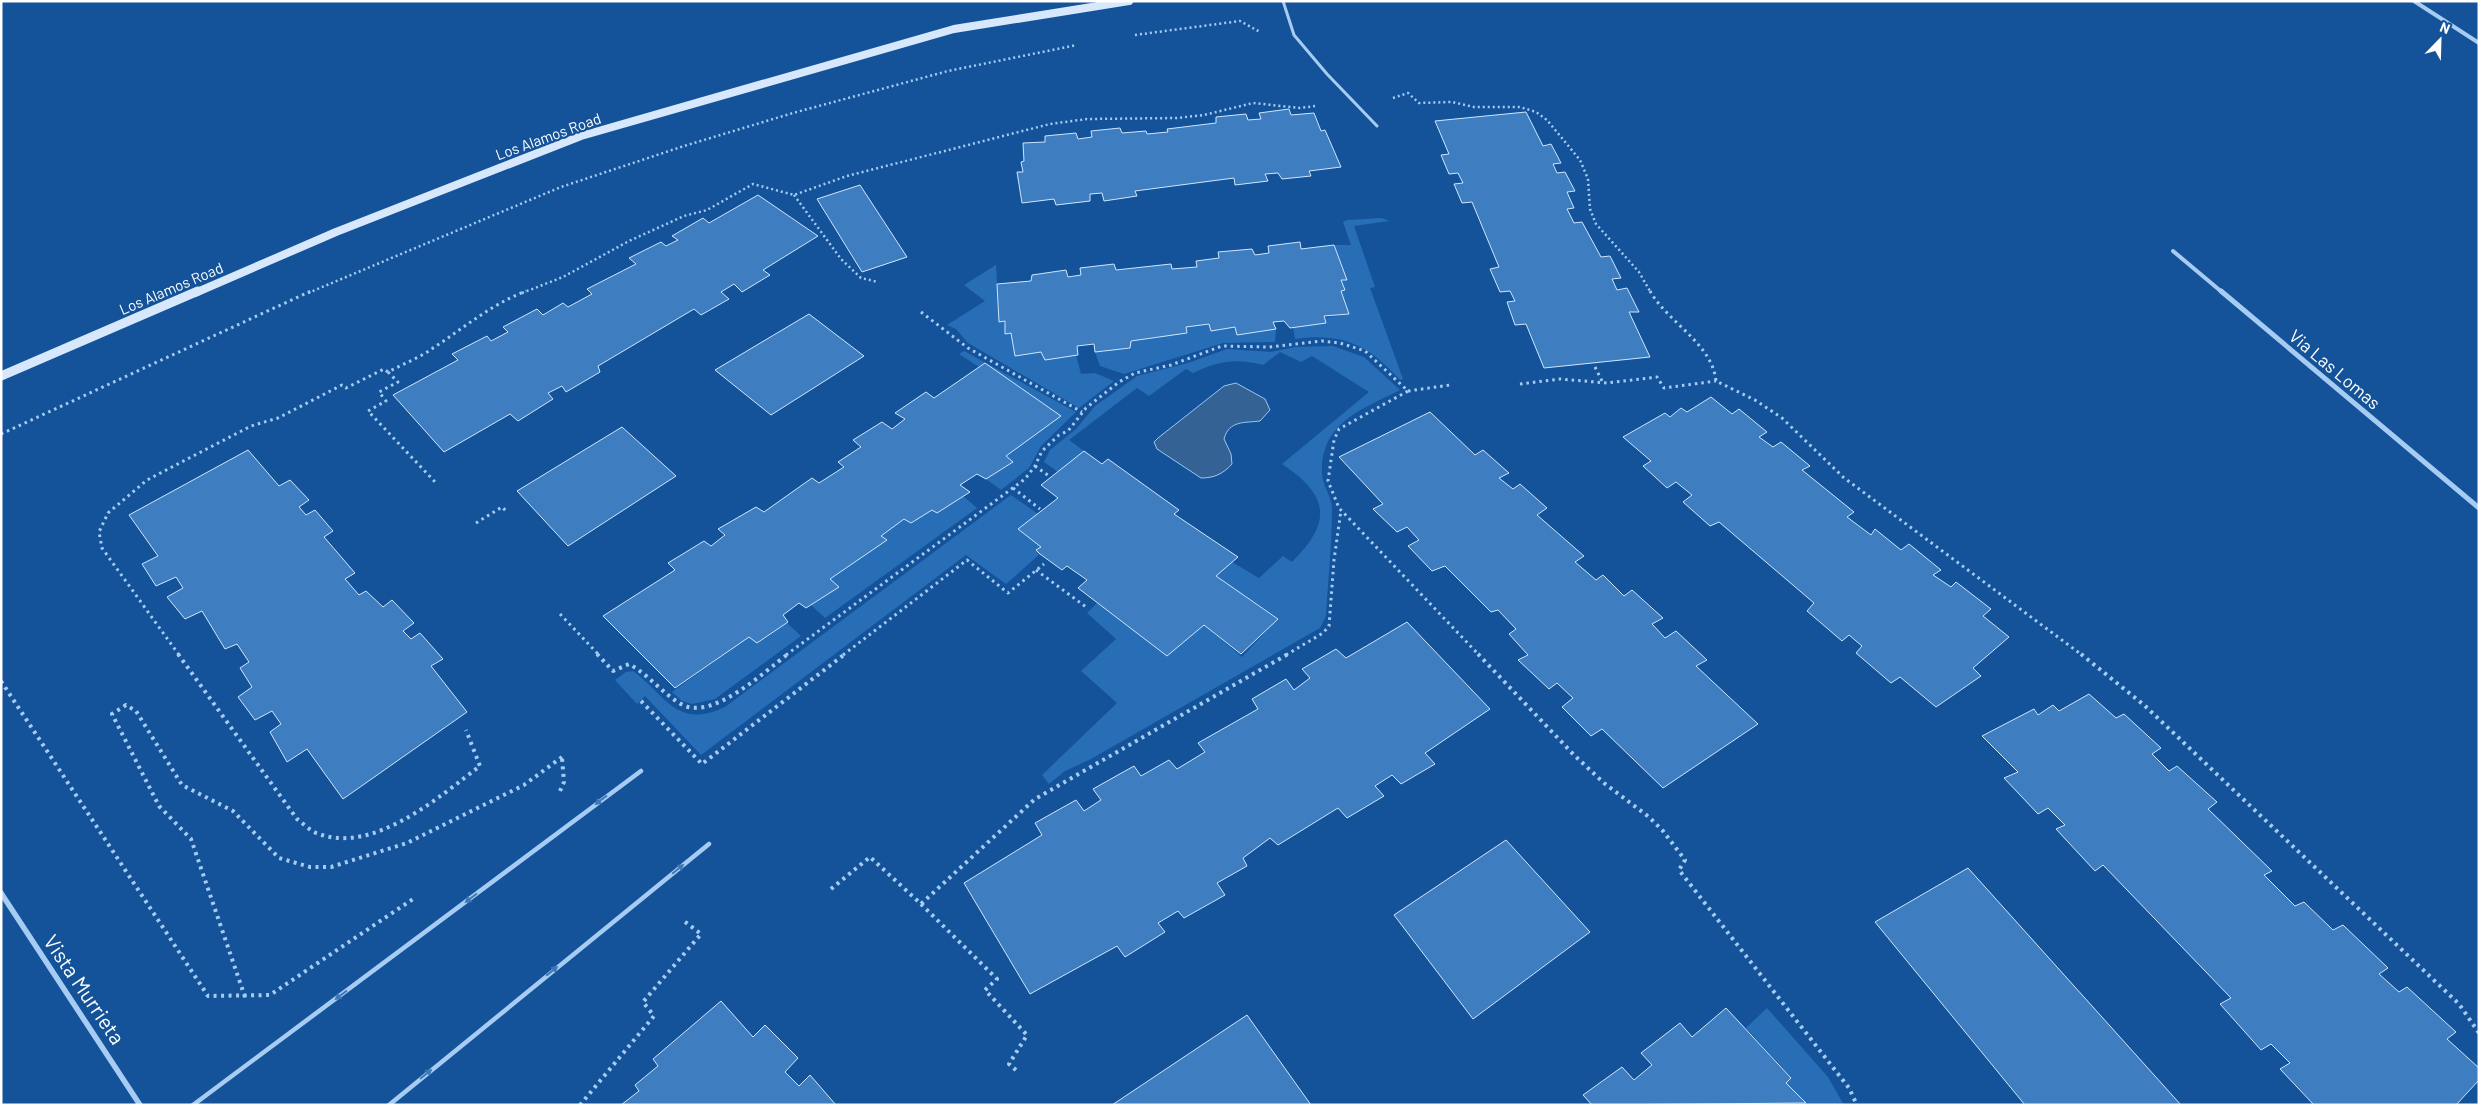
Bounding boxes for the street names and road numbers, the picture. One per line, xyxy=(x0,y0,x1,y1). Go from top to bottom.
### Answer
street label: Los Alamos Road xyxy=(493,109,603,163)
street label: Los Alamos Road xyxy=(116,258,226,318)
street label: Via Las Lomas xyxy=(2285,324,2385,414)
street label: Vista Murrieta xyxy=(39,929,131,1049)

